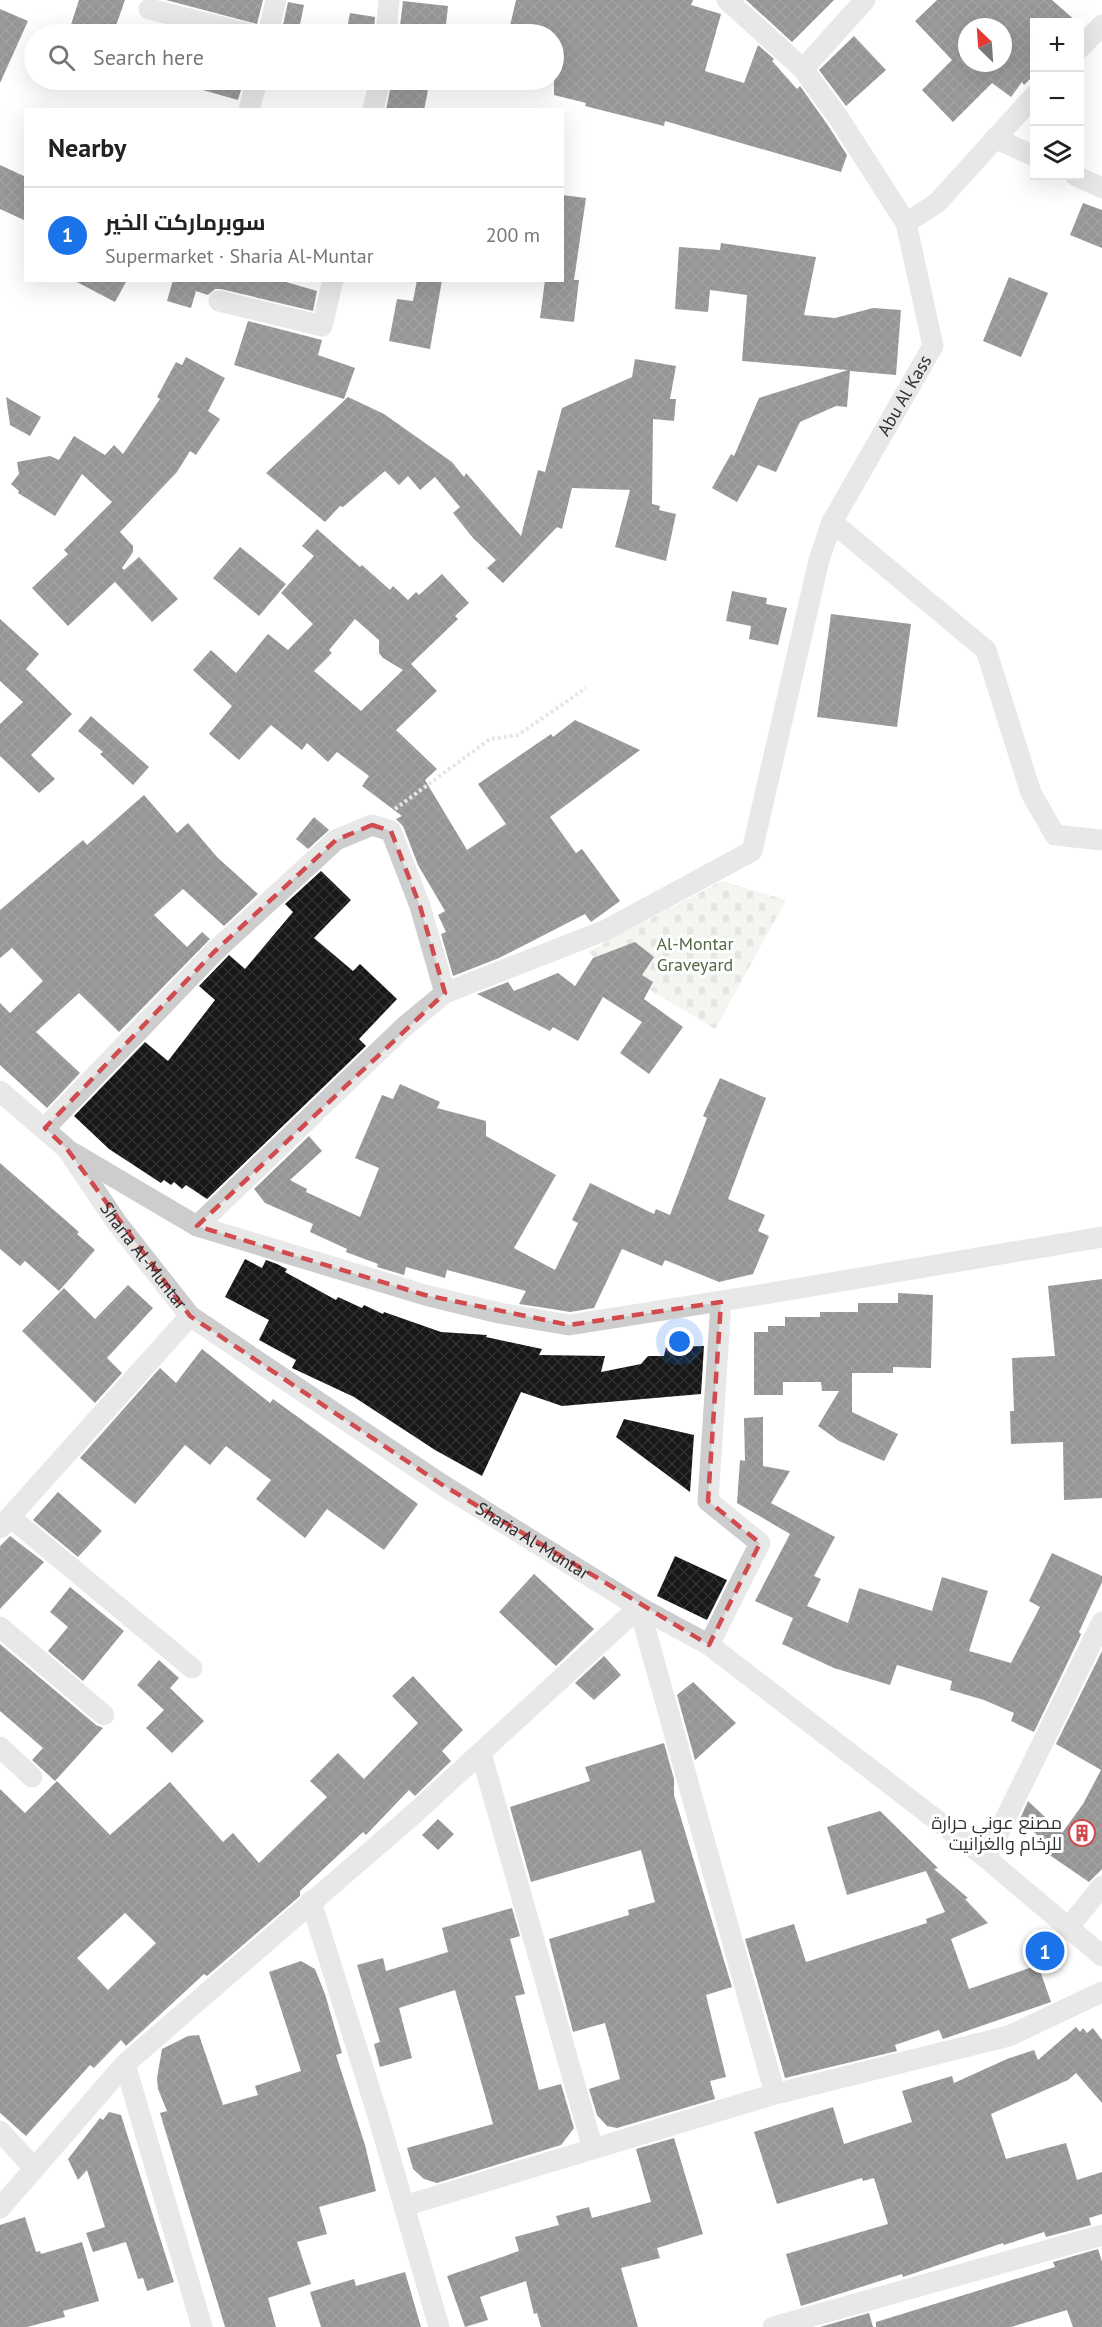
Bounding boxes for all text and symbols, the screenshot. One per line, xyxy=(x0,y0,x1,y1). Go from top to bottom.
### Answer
north arrow xyxy=(958,18,1012,72)
map controls xyxy=(1030,18,1084,180)
button: + xyxy=(1030,18,1084,72)
search box xyxy=(24,24,564,90)
icon: search xyxy=(45,41,78,74)
text: Search here xyxy=(93,43,204,71)
button: − xyxy=(1030,72,1084,126)
button: layers xyxy=(1030,126,1084,180)
text: Nearby xyxy=(48,131,126,164)
text: سوبرماركت الخير xyxy=(105,208,266,236)
text: 1 xyxy=(62,222,73,248)
text: 200 m xyxy=(486,222,540,248)
text: Supermarket · Sharia Al-Muntar xyxy=(105,243,373,269)
street label: Abu Al Kass xyxy=(872,351,936,440)
park label: Al-Montar Graveyard xyxy=(656,932,734,976)
street label: Sharia Al-Muntar xyxy=(95,1197,192,1314)
your location xyxy=(665,1327,694,1356)
street label: Sharia Al-Muntar xyxy=(472,1496,594,1584)
place label: مصنع عوني حرارة للرخام والغرانيت xyxy=(932,1811,1062,1856)
building icon: مصنع عوني حرارة للرخام والغرانيت xyxy=(1067,1818,1097,1848)
pin: 1 xyxy=(1026,1928,1064,1974)

